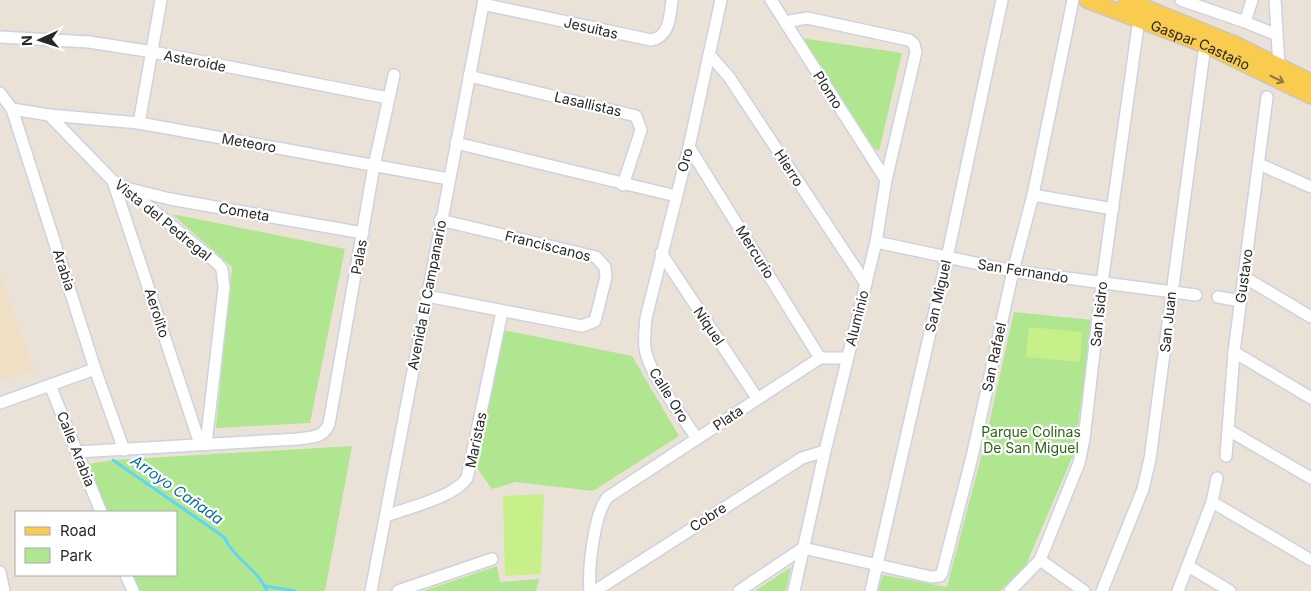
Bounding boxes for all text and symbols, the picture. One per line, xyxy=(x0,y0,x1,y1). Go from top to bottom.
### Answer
street label: Jesuitas xyxy=(562,13,620,42)
north arrow xyxy=(15,15,65,65)
street label: Gaspar Castaño xyxy=(1149,16,1253,73)
text: N xyxy=(18,35,35,46)
street label: Asteroide xyxy=(162,46,228,75)
street label: Plomo xyxy=(810,68,847,112)
one-way arrow xyxy=(1269,75,1284,84)
street label: Lasallistas xyxy=(553,88,623,119)
street label: Meteoro xyxy=(220,129,278,156)
street label: Oro xyxy=(673,146,696,174)
street label: Hierro xyxy=(771,146,808,190)
street label: Vista del Pedregal xyxy=(111,175,215,264)
street label: Cometa xyxy=(217,199,271,224)
street label: Avenida El Campanario xyxy=(404,218,449,371)
street label: Mercurio xyxy=(732,222,778,281)
street label: Franciscanos xyxy=(503,227,593,264)
street label: Palas xyxy=(347,238,370,276)
street label: Arabia xyxy=(50,247,79,293)
street label: Gustavo xyxy=(1231,248,1256,304)
street label: San Fernando xyxy=(976,255,1070,286)
street label: San Miguel xyxy=(921,258,954,334)
street label: San Isidro xyxy=(1087,280,1110,347)
street label: Aerolito xyxy=(142,286,173,340)
street label: Aluminio xyxy=(841,288,872,348)
street label: San Juan xyxy=(1156,290,1179,353)
street label: Níquel xyxy=(691,303,728,348)
street label: San Rafael xyxy=(978,321,1009,393)
street label: Calle Oro xyxy=(646,364,693,425)
street label: Plata xyxy=(709,401,746,434)
street label: Calle Arabia xyxy=(54,409,99,489)
street label: Maristas xyxy=(461,410,490,469)
park label: Parque Colinas De San Miguel xyxy=(981,423,1081,456)
water label: Arroyo Cañada xyxy=(127,450,227,528)
street label: Cobre xyxy=(686,498,729,535)
legend xyxy=(15,511,178,576)
text: Road xyxy=(60,521,96,540)
text: Park xyxy=(60,546,93,565)

